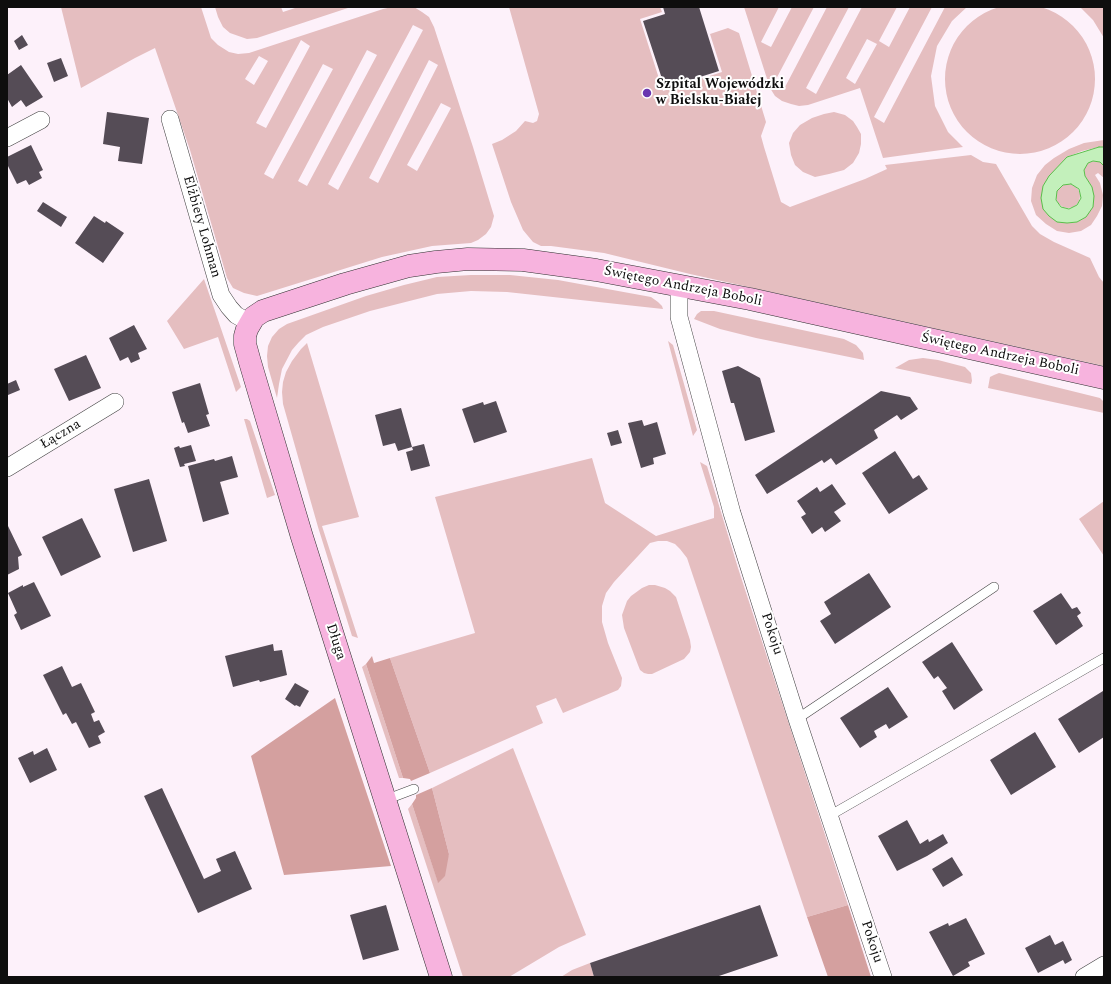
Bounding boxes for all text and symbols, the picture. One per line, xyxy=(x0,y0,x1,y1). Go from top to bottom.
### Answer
place label: Szpital Wojewódzki w Bielsku-Białej xyxy=(656,77,784,110)
marker: Szpital Wojewódzki w Bielsku-Białej xyxy=(641,87,653,99)
street label: Elżbiety Lohman xyxy=(178,174,224,280)
street label: Świętego Andrzeja Boboli xyxy=(603,263,763,311)
street label: Świętego Andrzeja Boboli xyxy=(920,330,1080,380)
street label: Łączna xyxy=(38,416,84,454)
street label: Pokoju xyxy=(756,611,786,657)
street label: Długa xyxy=(321,622,349,662)
street label: Pokoju xyxy=(856,919,886,965)

